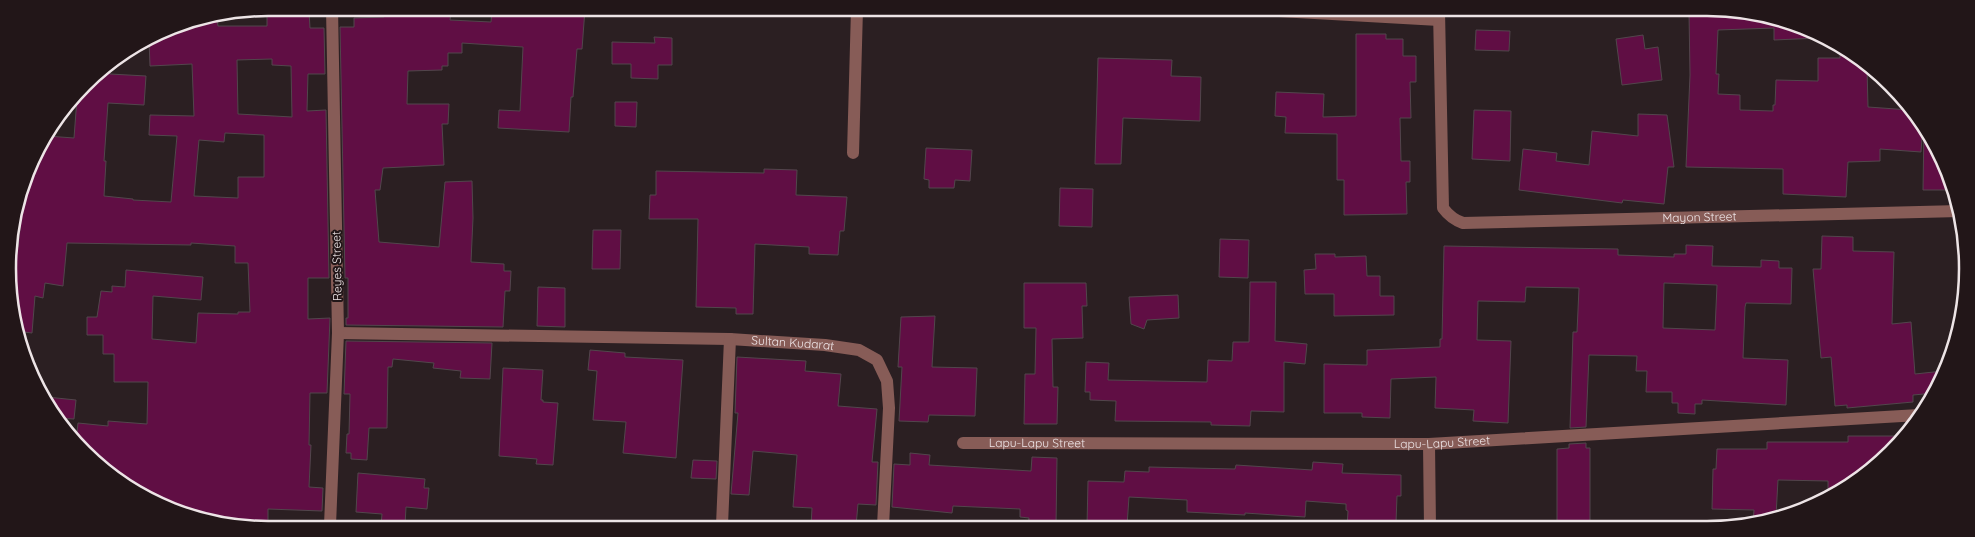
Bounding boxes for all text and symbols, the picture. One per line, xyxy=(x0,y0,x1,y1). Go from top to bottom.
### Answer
street label: Mayon Street xyxy=(1662,208,1737,225)
street label: Reyes Street xyxy=(328,231,345,301)
street label: Sultan Kudarat xyxy=(751,332,835,353)
street label: Lapu-Lapu Street xyxy=(1394,432,1490,451)
street label: Lapu-Lapu Street xyxy=(989,435,1085,450)

